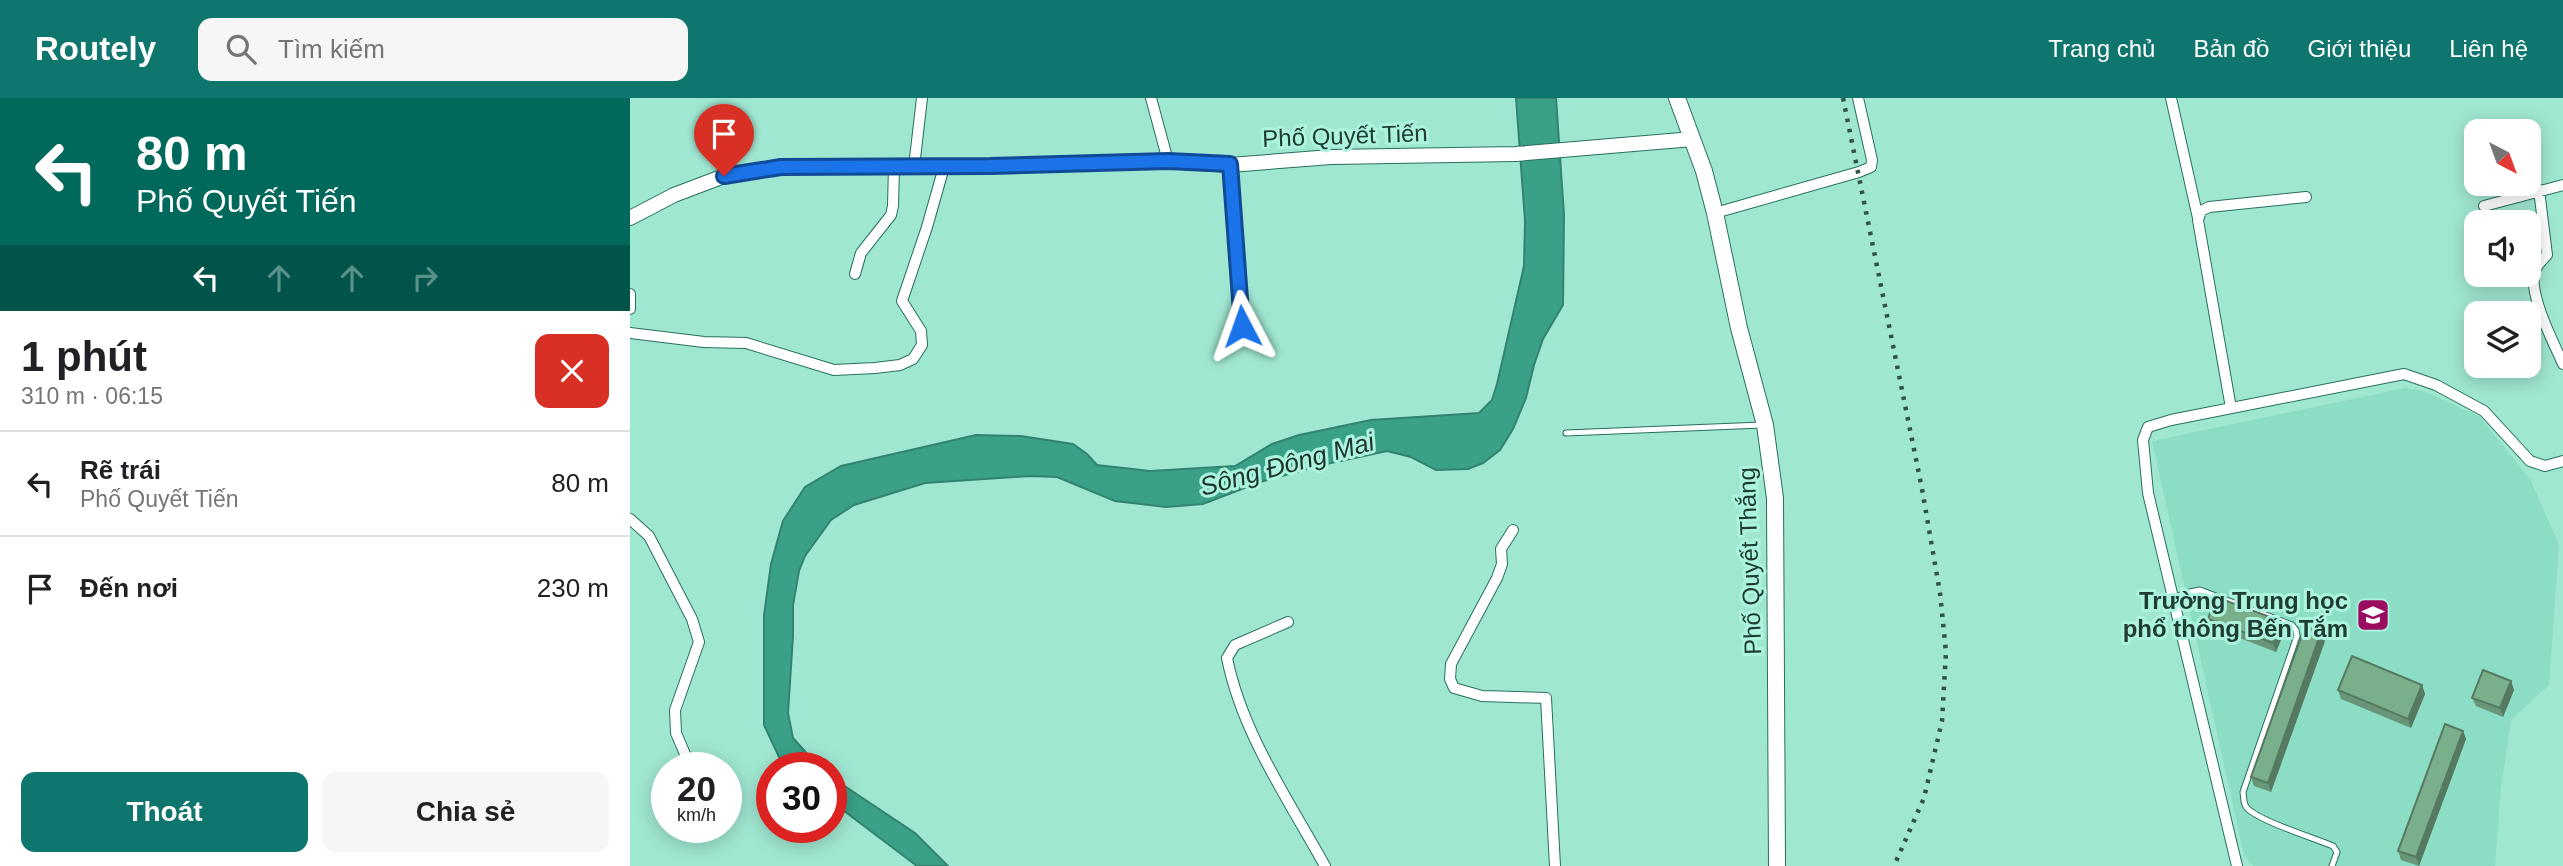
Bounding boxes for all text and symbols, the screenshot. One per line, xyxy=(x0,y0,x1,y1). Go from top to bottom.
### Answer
search box xyxy=(198,18,688,81)
text: Routely xyxy=(35,30,156,67)
icon: search xyxy=(222,30,260,68)
text: Tìm kiếm xyxy=(278,34,385,64)
text: Trang chủ xyxy=(2048,35,2155,62)
text: Bản đồ xyxy=(2193,35,2269,62)
text: Giới thiệu xyxy=(2307,35,2411,62)
text: Liên hệ xyxy=(2449,35,2528,62)
pin xyxy=(694,104,754,176)
icon: arrive xyxy=(705,115,743,153)
street label: Phố Quyết Tiến xyxy=(1262,119,1428,152)
north arrow xyxy=(2464,119,2541,196)
map controls xyxy=(2464,119,2541,378)
icon: left xyxy=(21,126,112,217)
text: 80 m xyxy=(136,126,248,180)
text: Phố Quyết Tiến xyxy=(136,183,357,219)
button: sound xyxy=(2464,210,2541,287)
icon: left xyxy=(187,259,225,297)
icon: ahead xyxy=(260,259,298,297)
icon: ahead xyxy=(333,259,371,297)
icon: right xyxy=(406,259,444,297)
position arrow xyxy=(1205,289,1279,363)
button: layers xyxy=(2464,301,2541,378)
text: 1 phút xyxy=(21,333,147,380)
button: close xyxy=(535,334,609,408)
text: 310 m · 06:15 xyxy=(21,383,163,409)
water label: Sông Đông Mai xyxy=(1197,426,1379,502)
text: Rẽ trái xyxy=(80,455,161,485)
icon: left xyxy=(21,465,59,503)
street label: Phố Quyết Thắng xyxy=(1733,467,1766,655)
text: 80 m xyxy=(551,468,609,498)
text: Phố Quyết Tiến xyxy=(80,486,239,512)
icon: arrive xyxy=(21,570,59,608)
text: Đến nơi xyxy=(80,573,178,603)
text: 230 m xyxy=(537,573,609,603)
place label: Trường Trung học phổ thông Bến Tắm xyxy=(2123,587,2348,642)
school or university icon: Trường Trung học phổ thông Bến Tắm xyxy=(2354,596,2392,634)
speed limit sign: 30 xyxy=(756,752,847,843)
text: 20 xyxy=(677,769,716,808)
button: Thoát xyxy=(21,772,308,852)
button: Chia sẻ xyxy=(322,772,609,852)
text: km/h xyxy=(677,805,716,825)

